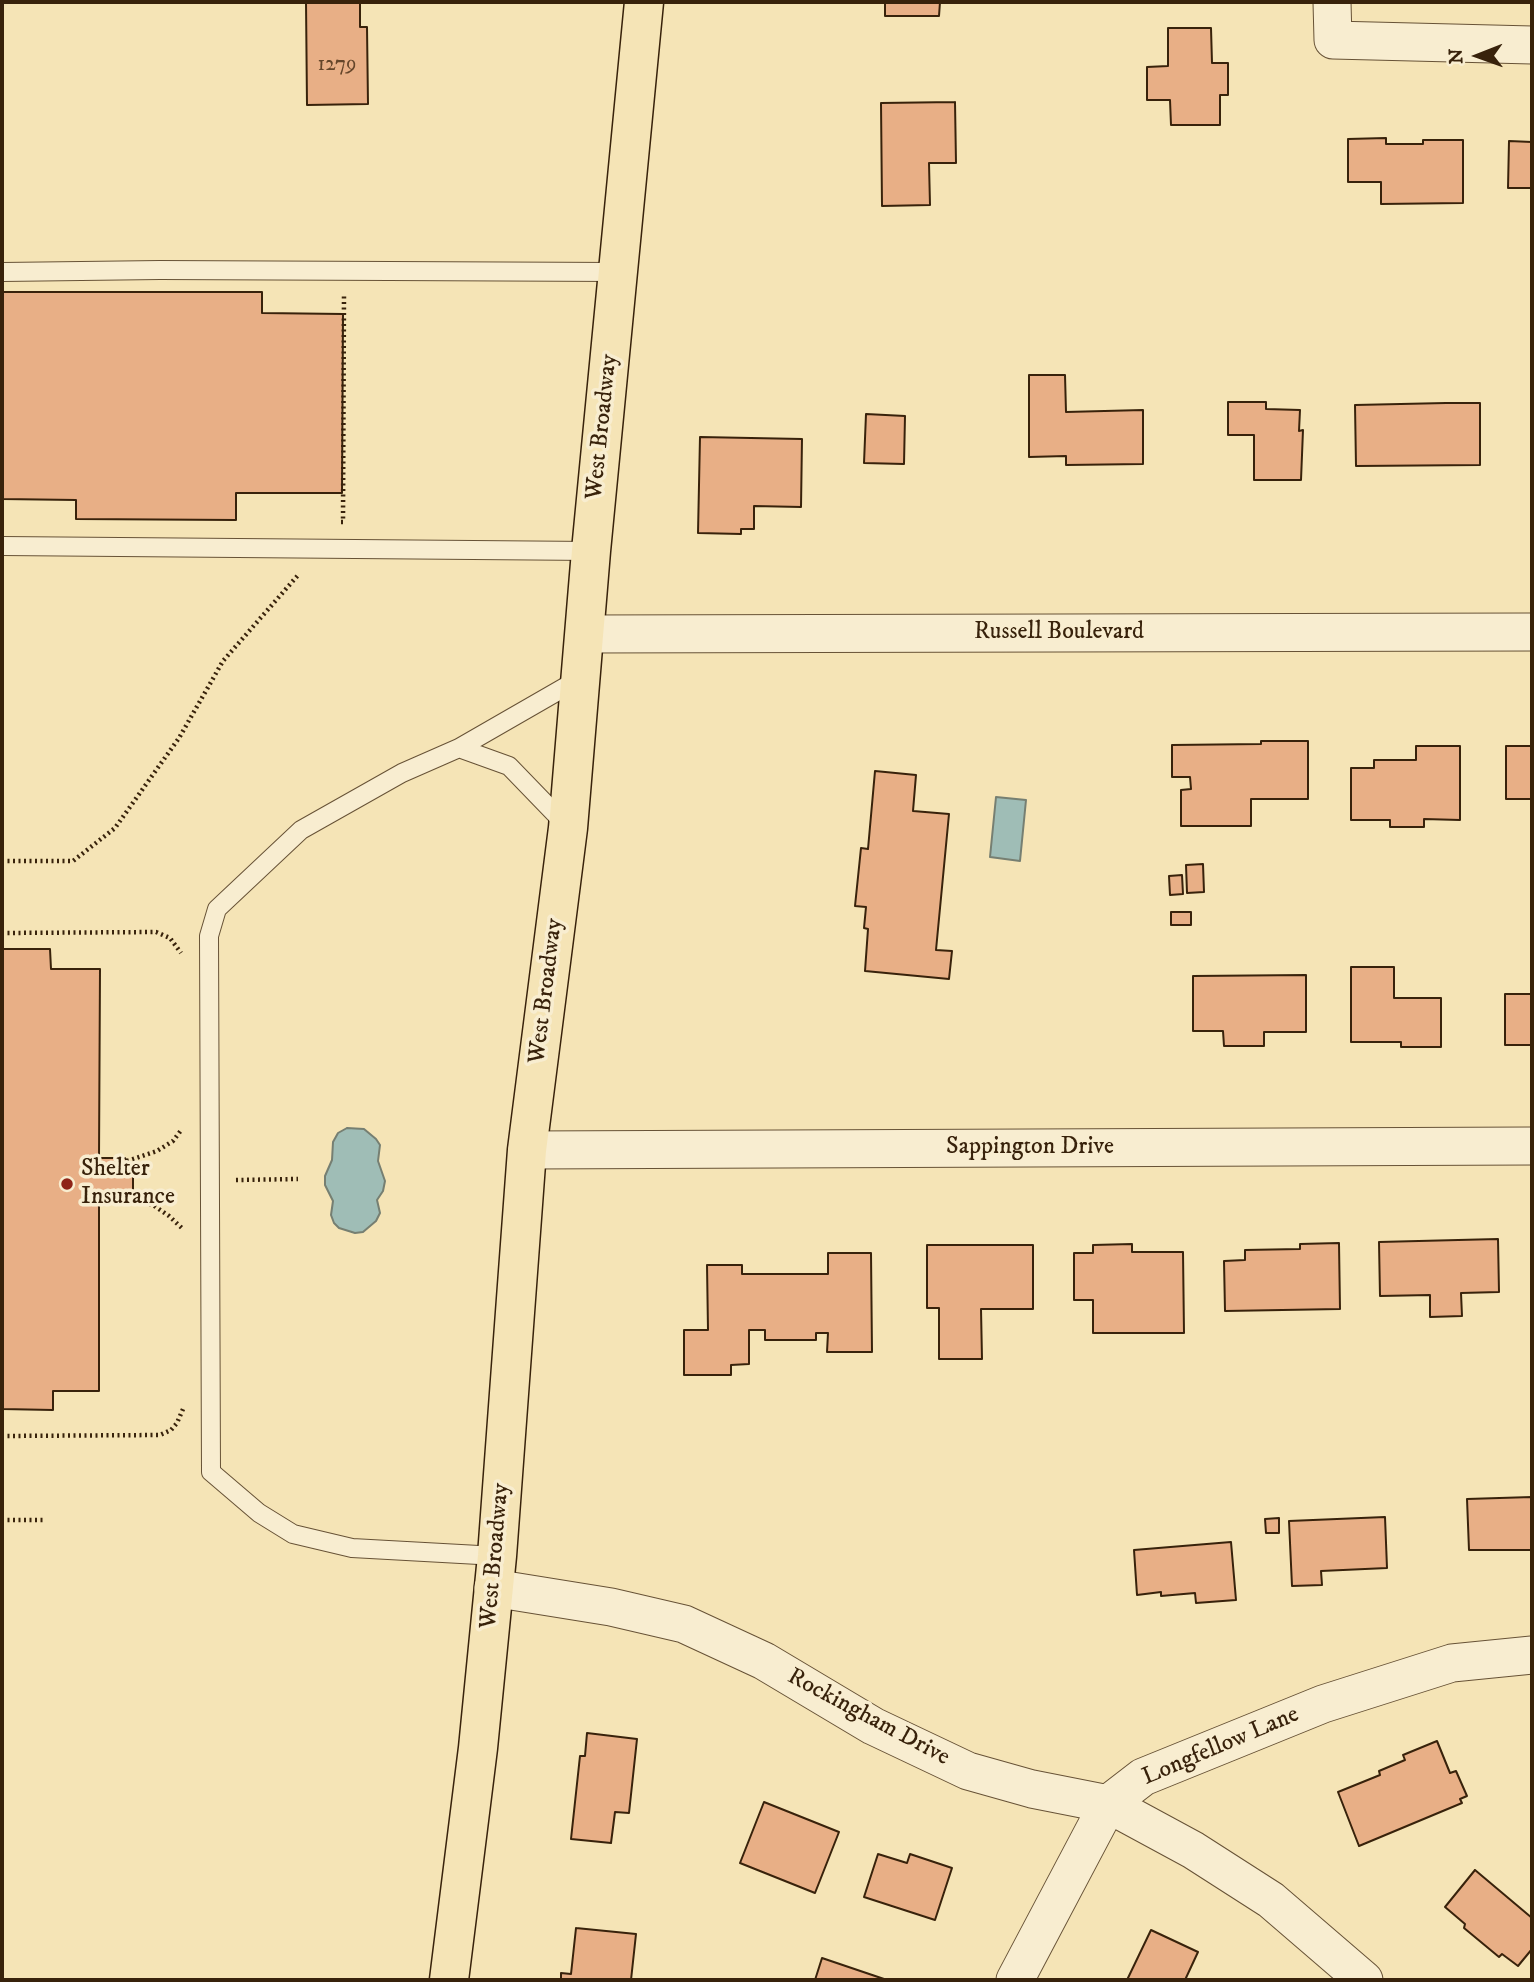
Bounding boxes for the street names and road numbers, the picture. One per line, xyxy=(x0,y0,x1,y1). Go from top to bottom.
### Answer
street label: West Broadway xyxy=(581,353,625,501)
street label: Russell Boulevard xyxy=(974,619,1144,647)
street label: West Broadway xyxy=(524,917,570,1065)
street label: Sappington Drive xyxy=(946,1134,1114,1162)
street label: West Broadway xyxy=(475,1482,517,1630)
street label: Rockingham Drive xyxy=(782,1663,954,1773)
street label: Longfellow Lane xyxy=(1138,1701,1304,1793)

